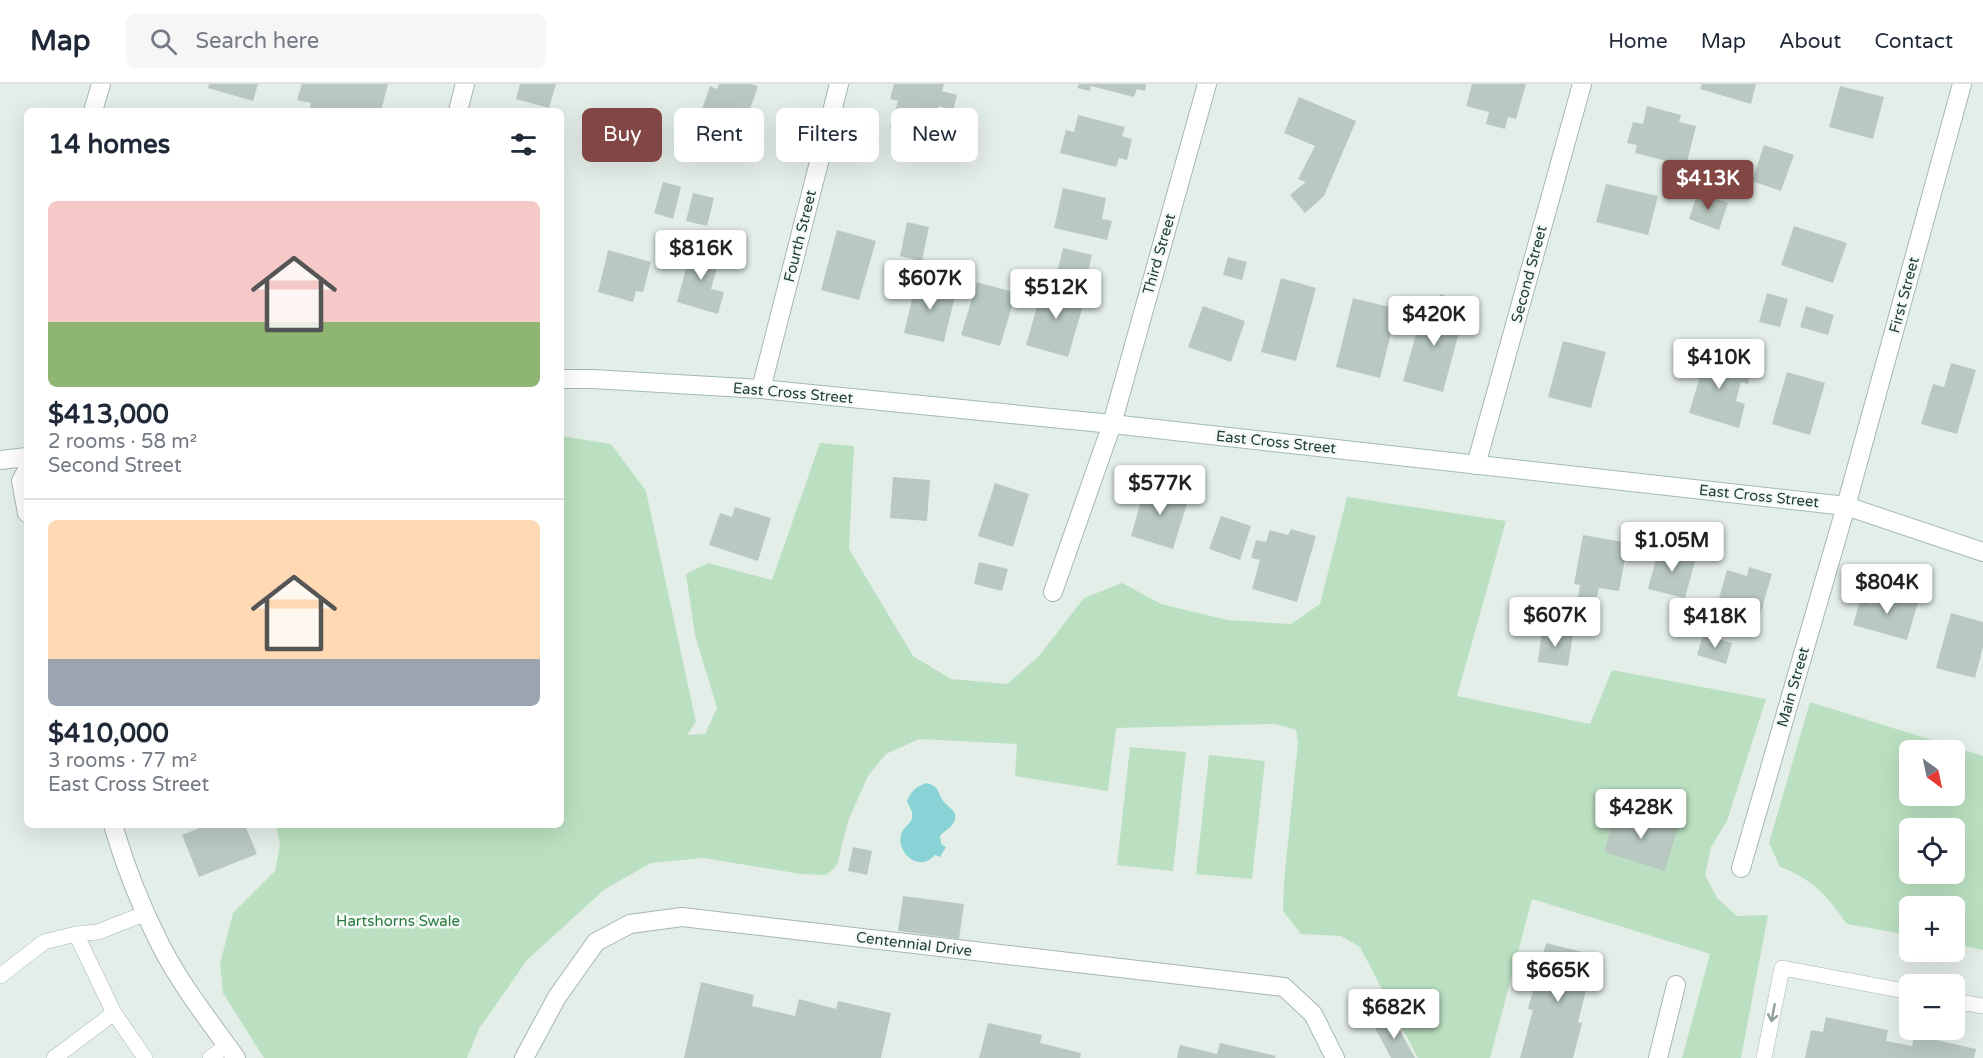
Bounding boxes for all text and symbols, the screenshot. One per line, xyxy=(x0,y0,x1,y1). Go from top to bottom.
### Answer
search box xyxy=(126,14,546,68)
text: Map xyxy=(30,24,90,58)
icon: search xyxy=(147,25,180,58)
text: Search here xyxy=(195,28,319,54)
text: Home xyxy=(1608,29,1668,54)
text: Map xyxy=(1701,29,1746,54)
text: About xyxy=(1779,29,1841,54)
text: Contact xyxy=(1874,29,1953,54)
chip: Buy xyxy=(582,108,662,162)
chip: Rent xyxy=(674,108,764,162)
chip: Filters xyxy=(776,108,879,162)
chip: New xyxy=(891,108,978,162)
icon: filters xyxy=(507,128,540,161)
text: 14 homes xyxy=(48,129,170,160)
pin: $413K xyxy=(1666,160,1750,211)
text: $413K xyxy=(1676,167,1740,191)
street label: Fourth Street xyxy=(780,188,820,284)
street label: Third Street xyxy=(1139,211,1179,297)
street label: Second Street xyxy=(1507,223,1551,325)
pin: $816K xyxy=(659,230,743,281)
text: $816K xyxy=(669,237,733,261)
icon: home xyxy=(240,240,348,348)
street label: First Street xyxy=(1885,255,1923,335)
pin: $607K xyxy=(888,260,972,311)
text: $607K xyxy=(898,267,962,291)
pin: $512K xyxy=(1014,269,1098,320)
text: $512K xyxy=(1024,276,1088,300)
pin: $420K xyxy=(1392,296,1476,347)
text: $420K xyxy=(1402,303,1466,327)
pin: $410K xyxy=(1677,339,1761,390)
text: $410K xyxy=(1687,346,1751,370)
street label: East Cross Street xyxy=(732,379,854,407)
text: $413,000 xyxy=(48,399,169,430)
street label: East Cross Street xyxy=(1215,427,1337,457)
text: 2 rooms · 58 m² xyxy=(48,430,197,454)
text: Second Street xyxy=(48,454,182,478)
pin: $577K xyxy=(1118,465,1202,516)
text: $577K xyxy=(1128,472,1192,496)
street label: East Cross Street xyxy=(1698,481,1820,511)
pin: $1.05M xyxy=(1623,522,1721,573)
text: $1.05M xyxy=(1635,529,1709,553)
icon: home xyxy=(240,559,348,667)
pin: $804K xyxy=(1845,564,1929,615)
text: $804K xyxy=(1855,571,1919,595)
pin: $607K xyxy=(1513,597,1597,648)
pin: $418K xyxy=(1673,598,1757,649)
text: $607K xyxy=(1523,604,1587,628)
text: $418K xyxy=(1683,605,1747,629)
street label: Main Street xyxy=(1773,645,1813,729)
text: $410,000 xyxy=(48,718,169,749)
north arrow xyxy=(1899,740,1965,806)
map controls xyxy=(1899,740,1965,1040)
text: 3 rooms · 77 m² xyxy=(48,749,197,773)
text: East Cross Street xyxy=(48,773,209,797)
pin: $428K xyxy=(1599,789,1683,840)
text: $428K xyxy=(1609,796,1673,820)
button: locate xyxy=(1899,818,1965,884)
button: + xyxy=(1899,896,1965,962)
park label: Hartshorns Swale xyxy=(336,912,460,930)
street label: Centennial Drive xyxy=(855,928,973,960)
pin: $665K xyxy=(1516,952,1600,1003)
text: $665K xyxy=(1526,959,1590,983)
button: − xyxy=(1899,974,1965,1040)
pin: $682K xyxy=(1352,989,1436,1040)
text: $682K xyxy=(1362,996,1426,1020)
one-way arrow xyxy=(1767,1003,1778,1022)

